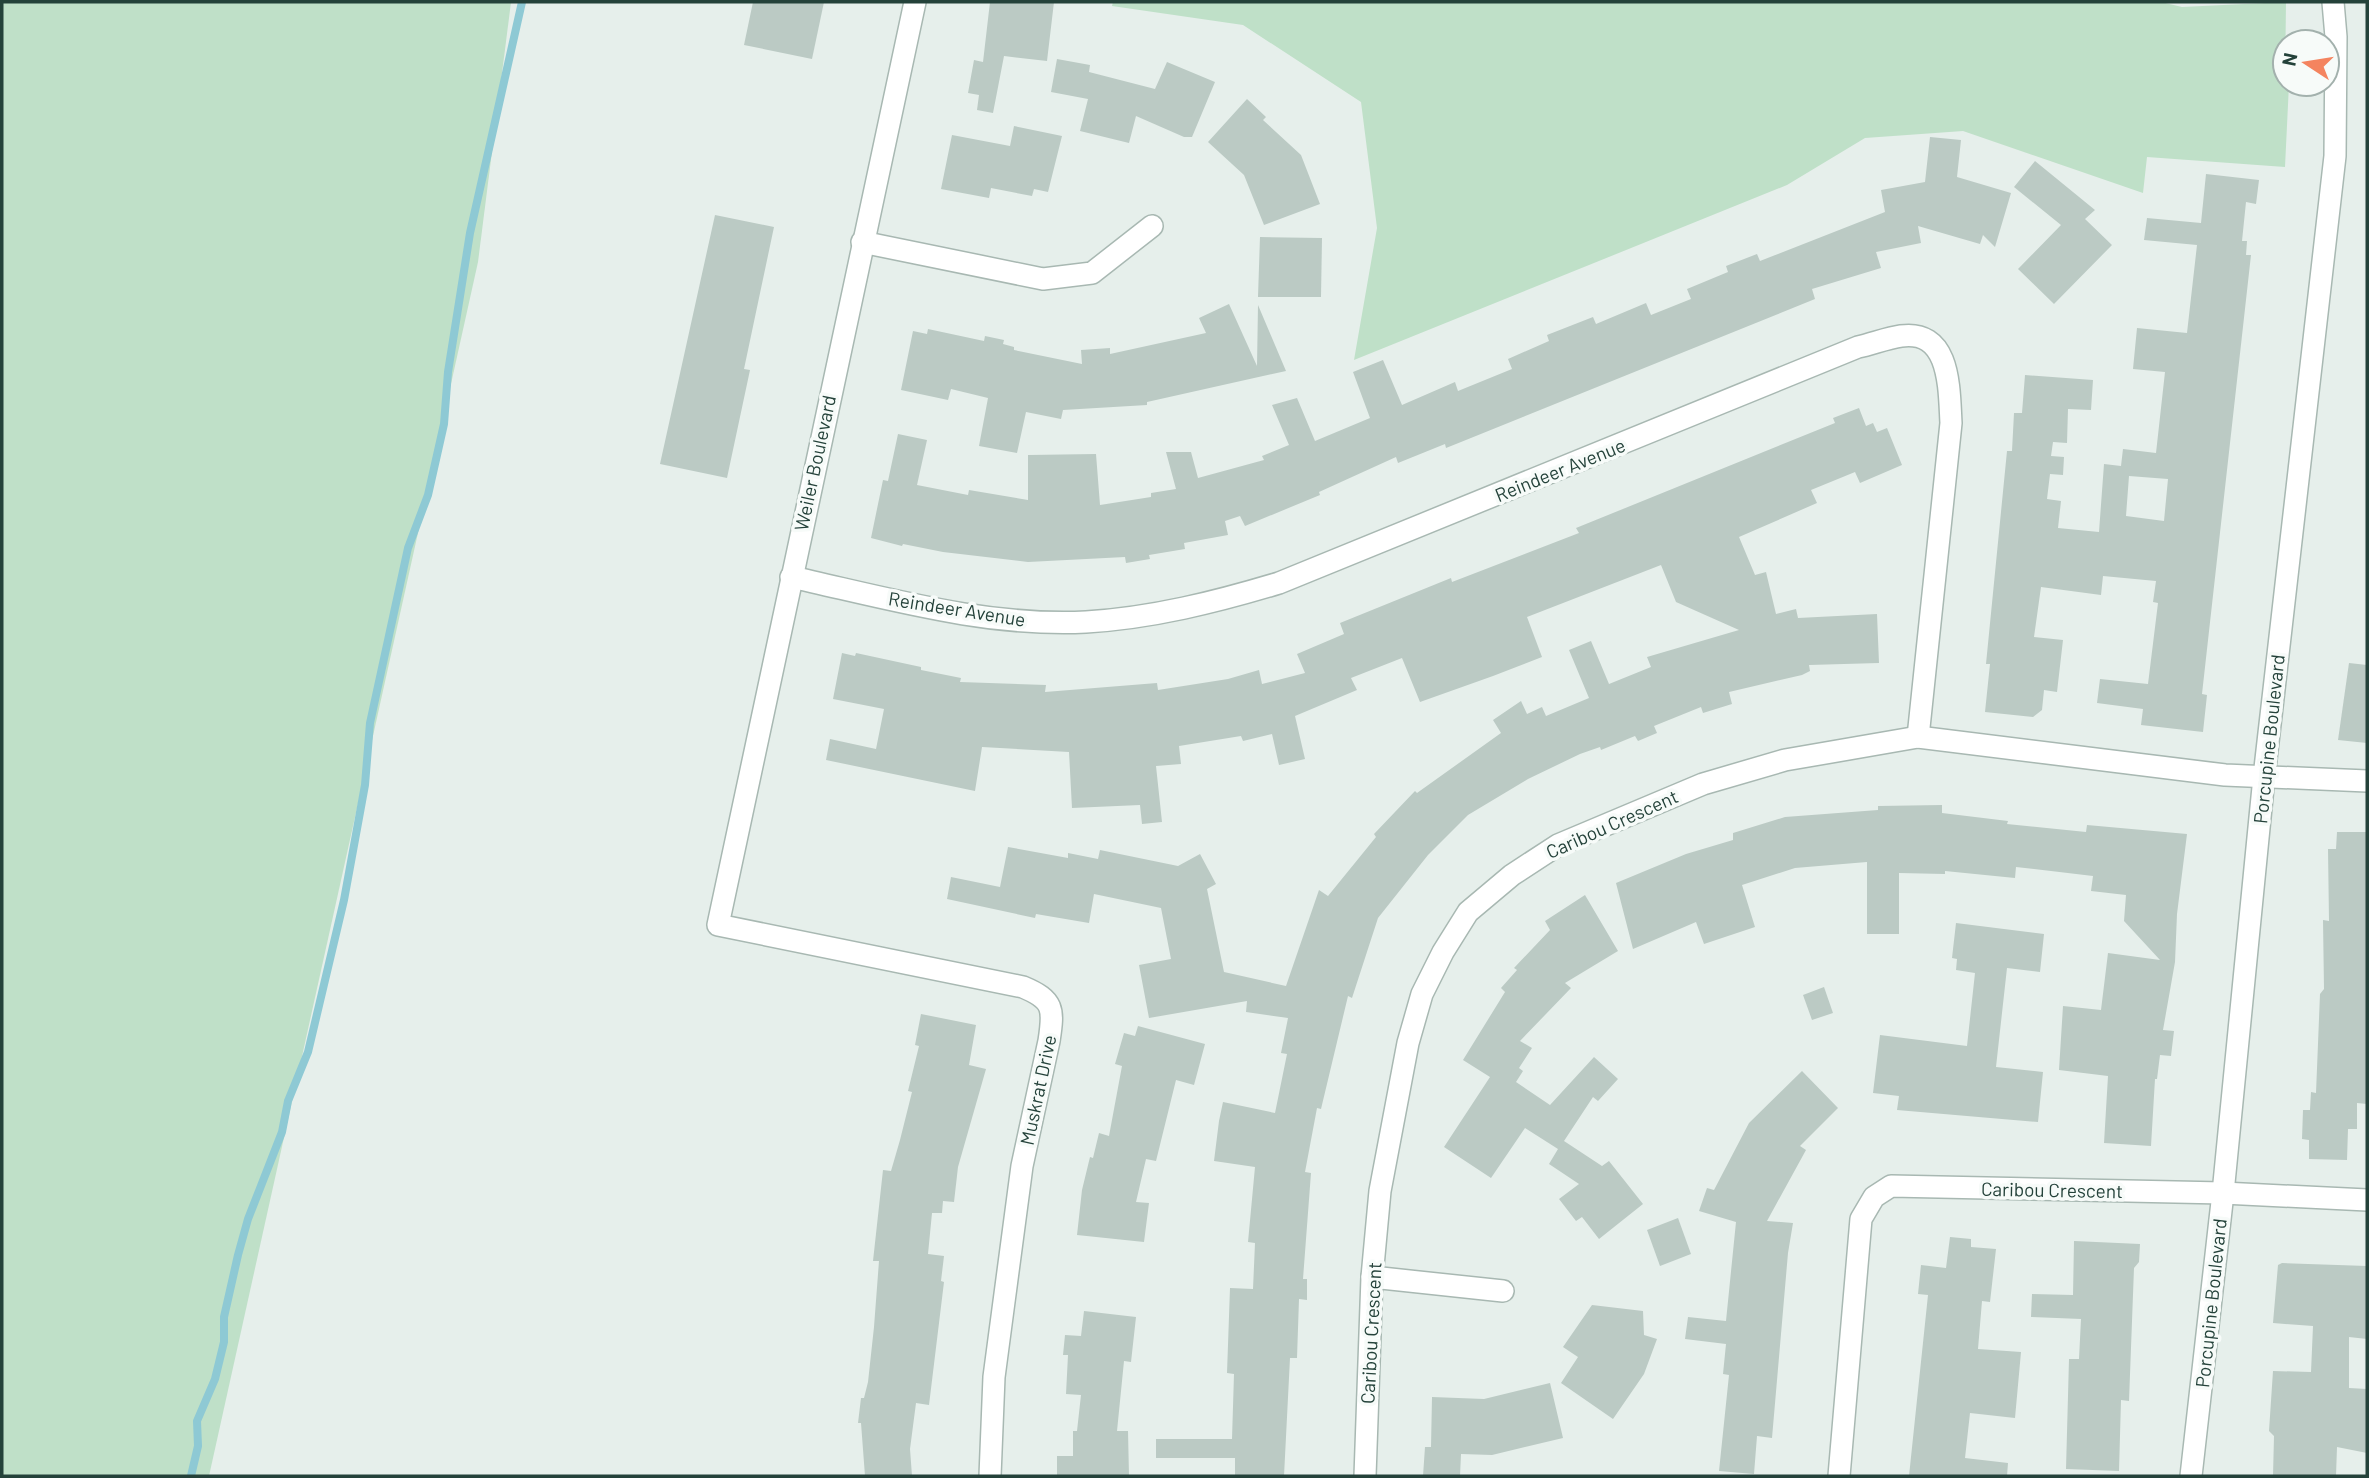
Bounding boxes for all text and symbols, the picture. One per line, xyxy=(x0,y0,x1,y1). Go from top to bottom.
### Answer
north arrow xyxy=(2271,28,2341,98)
text: N xyxy=(2276,51,2301,68)
street label: Weiler Boulevard xyxy=(789,393,840,533)
street label: Reindeer Avenue xyxy=(1491,433,1628,506)
street label: Reindeer Avenue xyxy=(887,586,1027,631)
street label: Porcupine Boulevard xyxy=(2248,653,2289,825)
street label: Caribou Crescent xyxy=(1542,784,1681,863)
street label: Muskrat Drive xyxy=(1015,1033,1060,1147)
street label: Caribou Crescent xyxy=(1981,1177,2123,1202)
street label: Porcupine Boulevard xyxy=(2190,1217,2231,1389)
street label: Caribou Crescent xyxy=(1355,1261,1386,1404)

